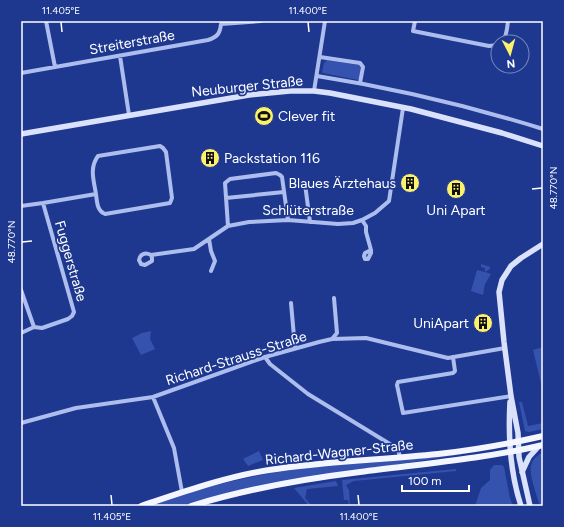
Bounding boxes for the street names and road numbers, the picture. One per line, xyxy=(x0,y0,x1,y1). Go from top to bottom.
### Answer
street label: Streiterstraße xyxy=(88,27,176,58)
street label: Neuburger Straße xyxy=(190,72,304,101)
street label: Schlüterstraße xyxy=(262,202,354,219)
street label: Fuggerstraße xyxy=(51,219,90,304)
street label: Richard-Strauss-Straße xyxy=(164,328,309,389)
street label: Richard-Wagner-Straße xyxy=(264,436,414,469)

